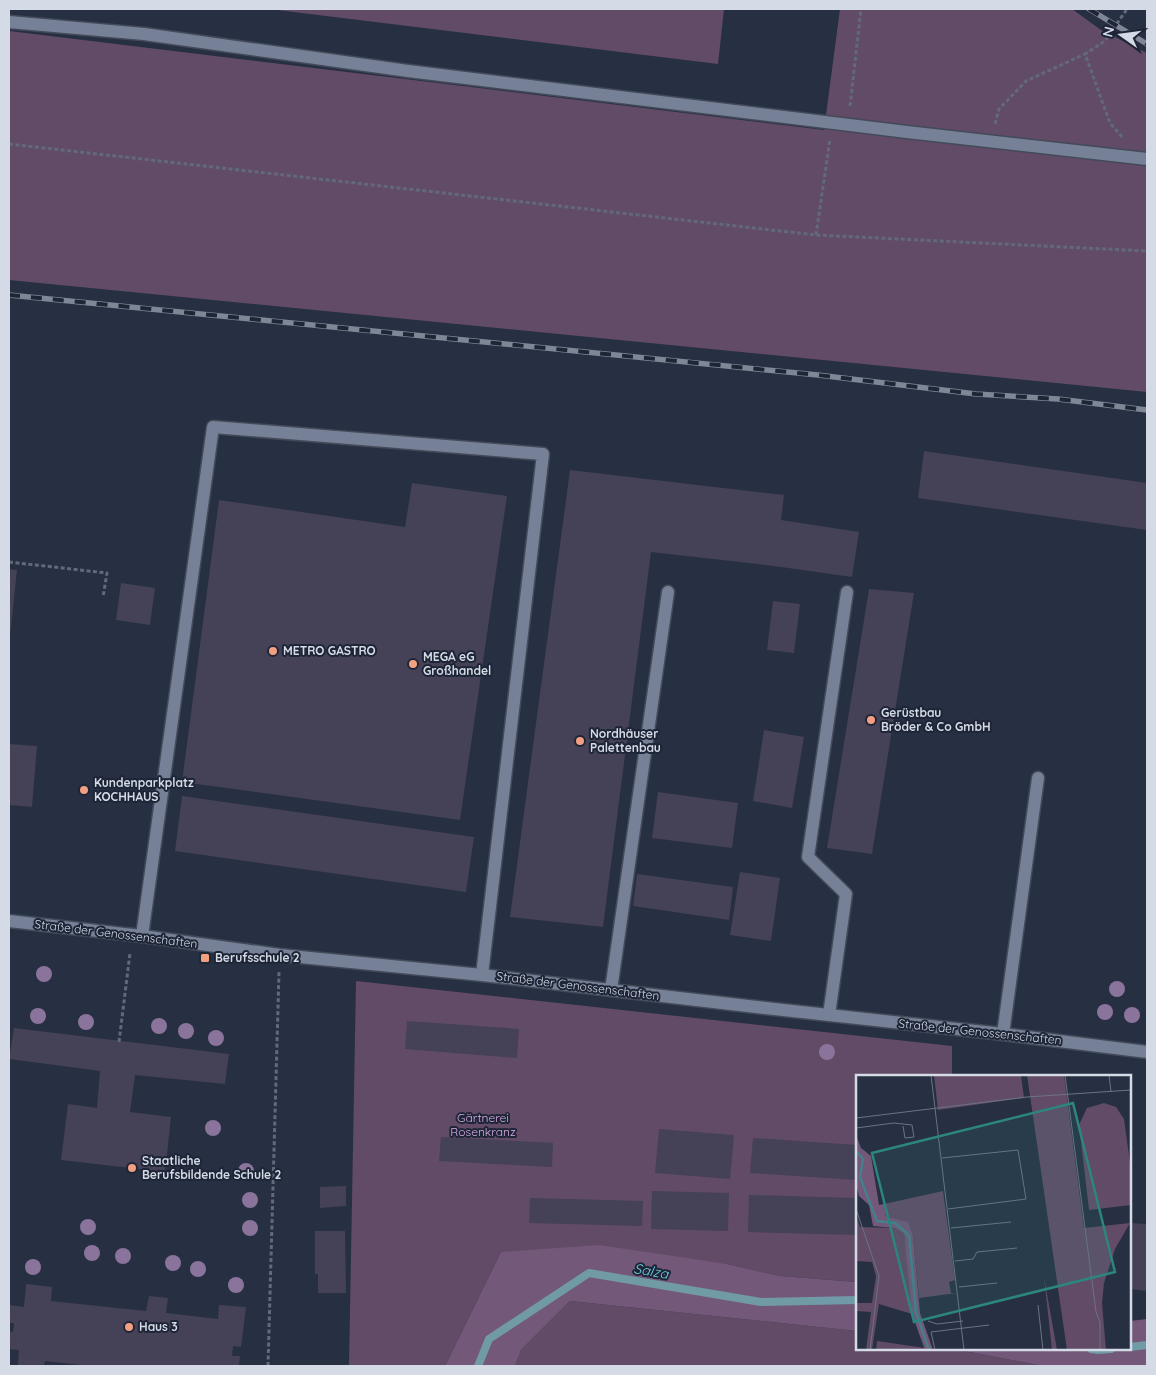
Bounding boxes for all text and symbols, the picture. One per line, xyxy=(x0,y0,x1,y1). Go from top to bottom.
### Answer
north arrow xyxy=(1096,10,1146,60)
text: N xyxy=(1098,25,1118,39)
place label: METRO GASTRO xyxy=(283,643,376,658)
marker: METRO GASTRO xyxy=(267,645,279,657)
place label: MEGA eG Großhandel xyxy=(423,649,491,678)
marker: MEGA eG Großhandel xyxy=(407,658,419,670)
place label: Gerüstbau Bröder & Co GmbH xyxy=(881,705,991,734)
marker: Gerüstbau Bröder & Co GmbH xyxy=(865,714,877,726)
place label: Nordhäuser Palettenbau xyxy=(590,726,661,755)
marker: Nordhäuser Palettenbau xyxy=(574,735,586,747)
place label: Kundenparkplatz KOCHHAUS xyxy=(94,775,194,804)
marker: Kundenparkplatz KOCHHAUS xyxy=(78,784,90,796)
street label: Straße der Genossenschaften xyxy=(34,916,198,951)
place label: Berufsschule 2 xyxy=(215,950,300,965)
marker: Berufsschule 2 xyxy=(199,952,211,964)
street label: Straße der Genossenschaften xyxy=(496,968,660,1003)
street label: Straße der Genossenschaften xyxy=(898,1015,1062,1048)
inset map xyxy=(856,1075,1131,1350)
park label: Gärtnerei Rosenkranz xyxy=(450,1110,516,1139)
place label: Staatliche Berufsbildende Schule 2 xyxy=(142,1153,281,1182)
marker: Staatliche Berufsbildende Schule 2 xyxy=(126,1162,138,1174)
water label: Salza xyxy=(632,1259,671,1283)
place label: Haus 3 xyxy=(139,1319,178,1334)
marker: Haus 3 xyxy=(123,1321,135,1333)

